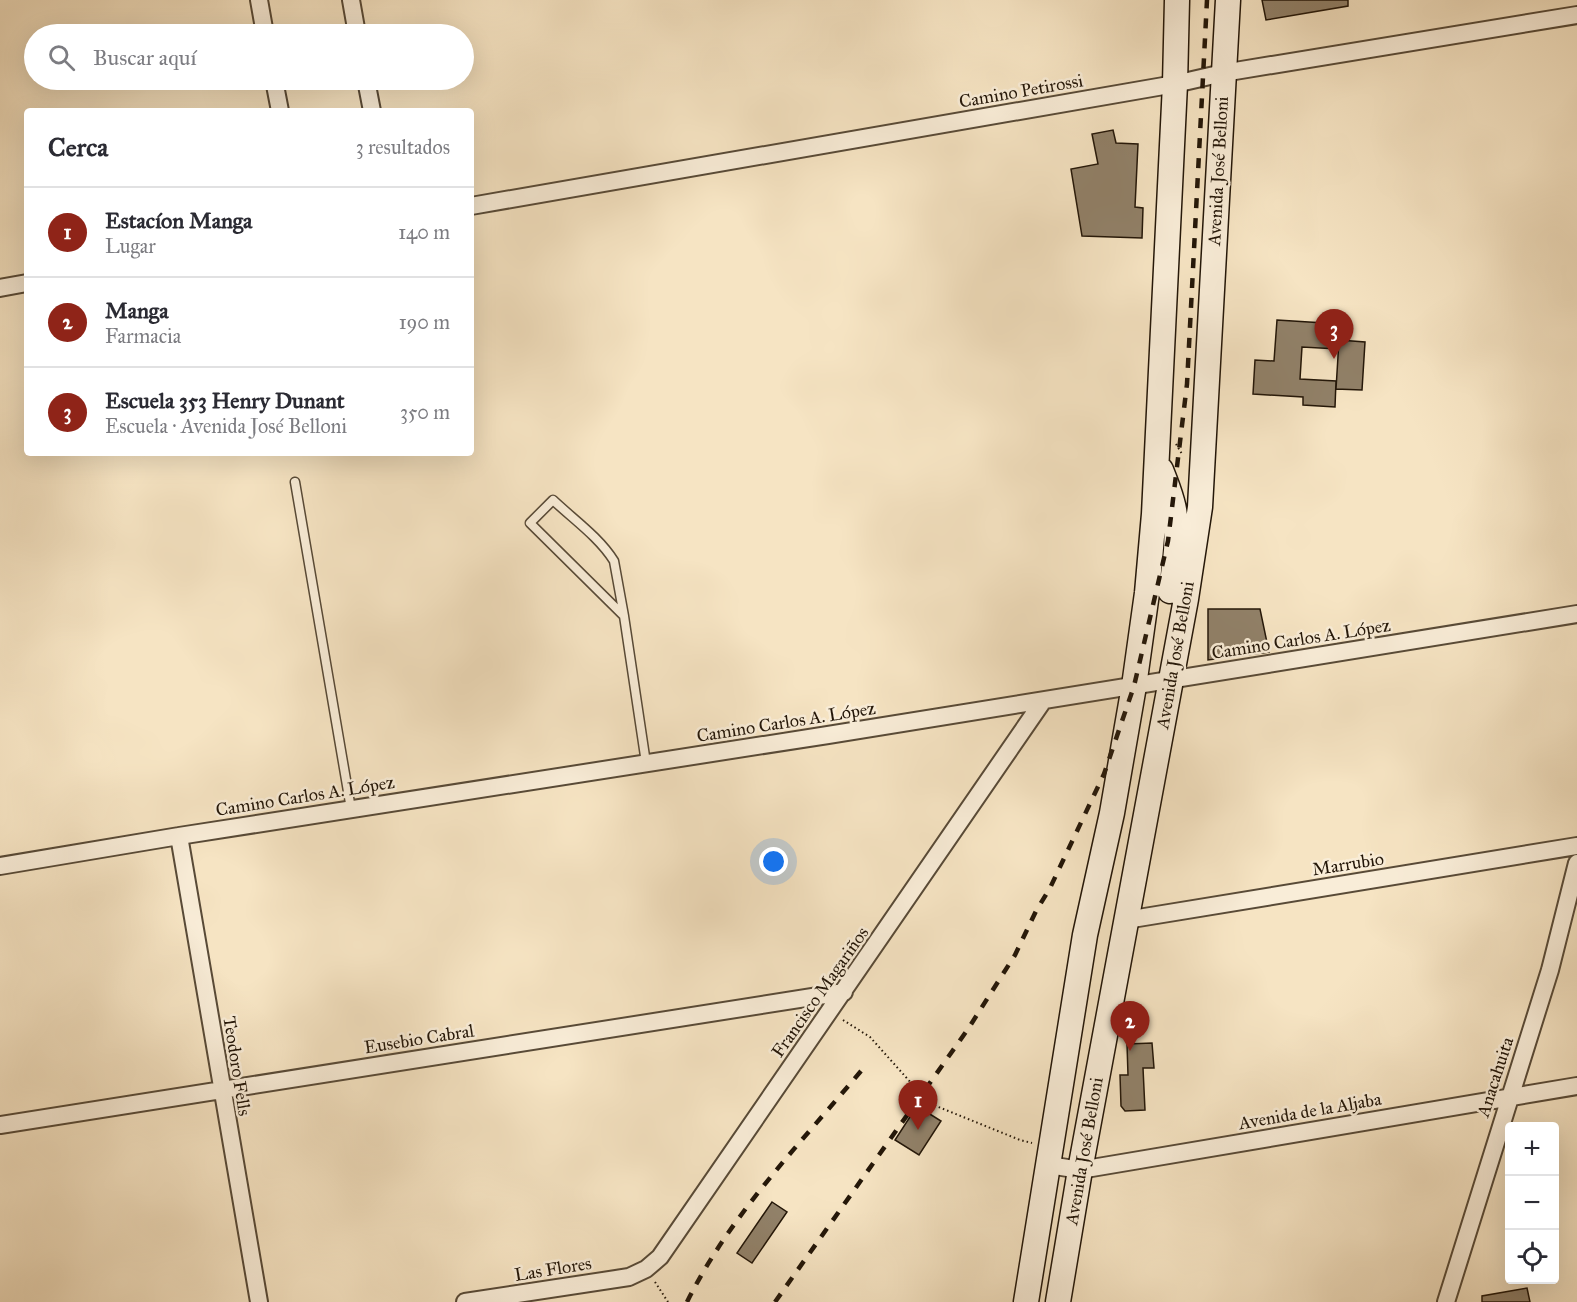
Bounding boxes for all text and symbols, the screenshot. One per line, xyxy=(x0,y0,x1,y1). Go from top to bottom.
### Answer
search box xyxy=(24,24,474,90)
icon: search xyxy=(45,41,78,74)
text: Buscar aquí xyxy=(93,44,196,71)
street label: Camino Petirossi xyxy=(957,69,1085,113)
street label: Avenida José Belloni xyxy=(1203,96,1234,247)
text: Cerca xyxy=(48,131,108,163)
text: 3 resultados xyxy=(356,135,450,159)
text: Estacíon Manga xyxy=(105,207,252,234)
text: 1 xyxy=(64,220,71,244)
text: 140 m xyxy=(398,220,450,244)
text: Lugar xyxy=(105,234,156,258)
text: Manga xyxy=(105,297,168,324)
text: 2 xyxy=(63,310,72,334)
text: 190 m xyxy=(399,310,450,334)
pin: 3 xyxy=(1314,310,1354,359)
text: Farmacia xyxy=(105,324,181,348)
text: Escuela 353 Henry Dunant xyxy=(105,387,345,414)
text: 3 xyxy=(64,400,72,424)
text: 350 m xyxy=(400,400,450,424)
text: Escuela · Avenida José Belloni xyxy=(105,414,347,438)
street label: Avenida José Belloni xyxy=(1151,579,1200,732)
street label: Camino Carlos A. López xyxy=(1210,614,1392,664)
street label: Camino Carlos A. López xyxy=(695,697,877,747)
street label: Camino Carlos A. López xyxy=(214,771,396,821)
your location xyxy=(759,847,788,876)
street label: Marrubio xyxy=(1311,847,1385,881)
street label: Francisco Magariños xyxy=(767,922,874,1062)
pin: 2 xyxy=(1110,1002,1150,1051)
street label: Teodoro Fells xyxy=(218,1015,256,1117)
street label: Eusebio Cabral xyxy=(362,1019,476,1059)
street label: Anacahuita xyxy=(1471,1034,1518,1121)
street label: Avenida José Belloni xyxy=(1060,1075,1109,1228)
pin: 1 xyxy=(898,1080,938,1130)
street label: Avenida de la Aljaba xyxy=(1236,1088,1383,1135)
map controls xyxy=(1505,1122,1559,1284)
button: + xyxy=(1505,1122,1559,1176)
button: − xyxy=(1505,1176,1559,1230)
button: locate xyxy=(1505,1230,1559,1284)
street label: Las Flores xyxy=(513,1252,593,1286)

